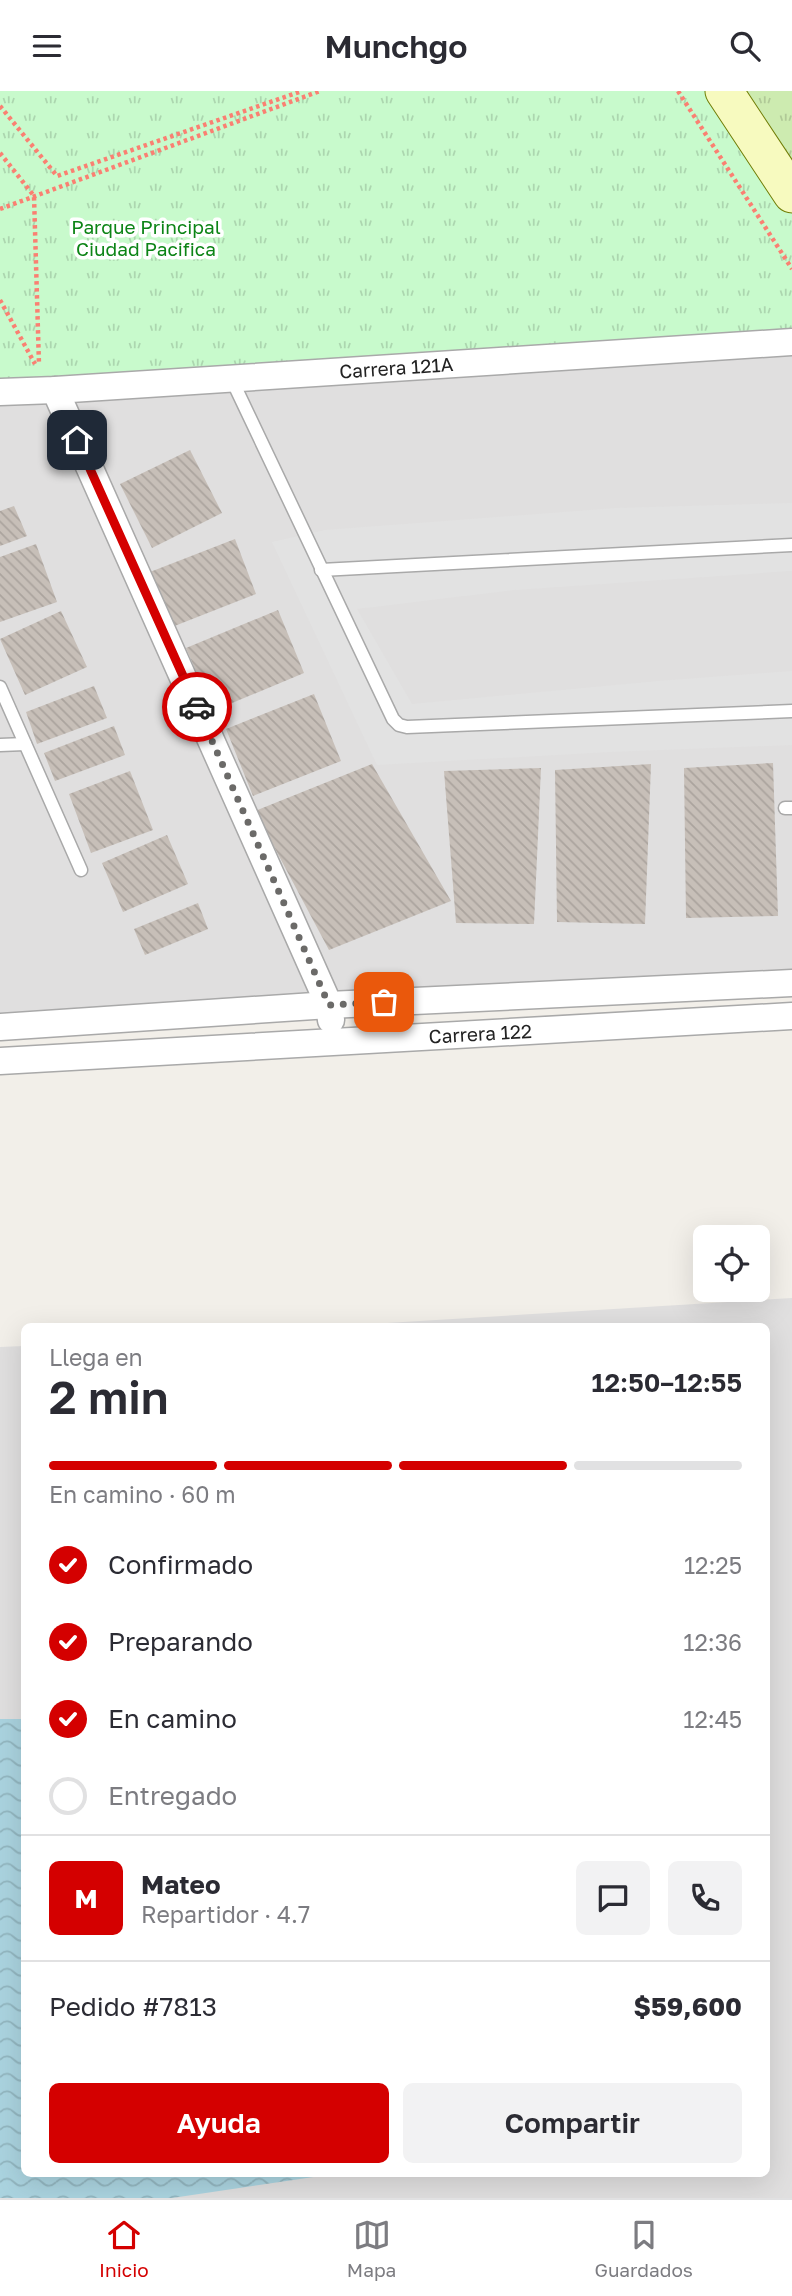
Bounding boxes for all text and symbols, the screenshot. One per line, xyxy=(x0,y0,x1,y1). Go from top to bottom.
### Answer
icon: menu xyxy=(28,27,66,65)
text: Munchgo xyxy=(325,27,467,65)
icon: search xyxy=(726,27,764,65)
park label: Parque Principal Ciudad Pacifica xyxy=(71,215,221,260)
street label: Carrera 121A xyxy=(338,352,454,382)
pin xyxy=(47,410,107,470)
icon: home xyxy=(58,421,96,459)
courier xyxy=(162,672,232,742)
icon: car xyxy=(178,688,216,726)
pin xyxy=(354,972,414,1032)
icon: bag xyxy=(365,983,403,1021)
street label: Carrera 122 xyxy=(428,1019,532,1048)
map controls xyxy=(693,1225,770,1302)
button: locate xyxy=(693,1225,770,1302)
text: Llega en xyxy=(49,1343,143,1371)
text: 12:50–12:55 xyxy=(591,1367,742,1398)
text: 2 min xyxy=(49,1369,169,1424)
text: En camino · 60 m xyxy=(49,1480,236,1508)
icon: check xyxy=(49,1546,87,1584)
text: Confirmado xyxy=(108,1549,253,1580)
text: 12:25 xyxy=(684,1551,742,1579)
icon: check xyxy=(49,1623,87,1661)
text: Preparando xyxy=(108,1626,253,1657)
text: 12:36 xyxy=(683,1628,742,1656)
icon: check xyxy=(49,1700,87,1738)
text: En camino xyxy=(108,1703,237,1734)
text: 12:45 xyxy=(683,1705,742,1733)
text: Entregado xyxy=(108,1780,237,1811)
button: chat xyxy=(576,1861,650,1935)
button: phone xyxy=(668,1861,742,1935)
text: Mateo xyxy=(141,1869,221,1900)
text: M xyxy=(74,1883,98,1914)
text: Repartidor · 4.7 xyxy=(141,1900,310,1928)
text: Pedido #7813 xyxy=(49,1991,217,2022)
text: $59,600 xyxy=(634,1991,742,2022)
button: Ayuda xyxy=(49,2083,389,2163)
button: Compartir xyxy=(403,2083,742,2163)
tab: Inicio xyxy=(99,2216,149,2281)
tab: Mapa xyxy=(347,2216,396,2281)
tab: Guardados xyxy=(594,2216,693,2281)

